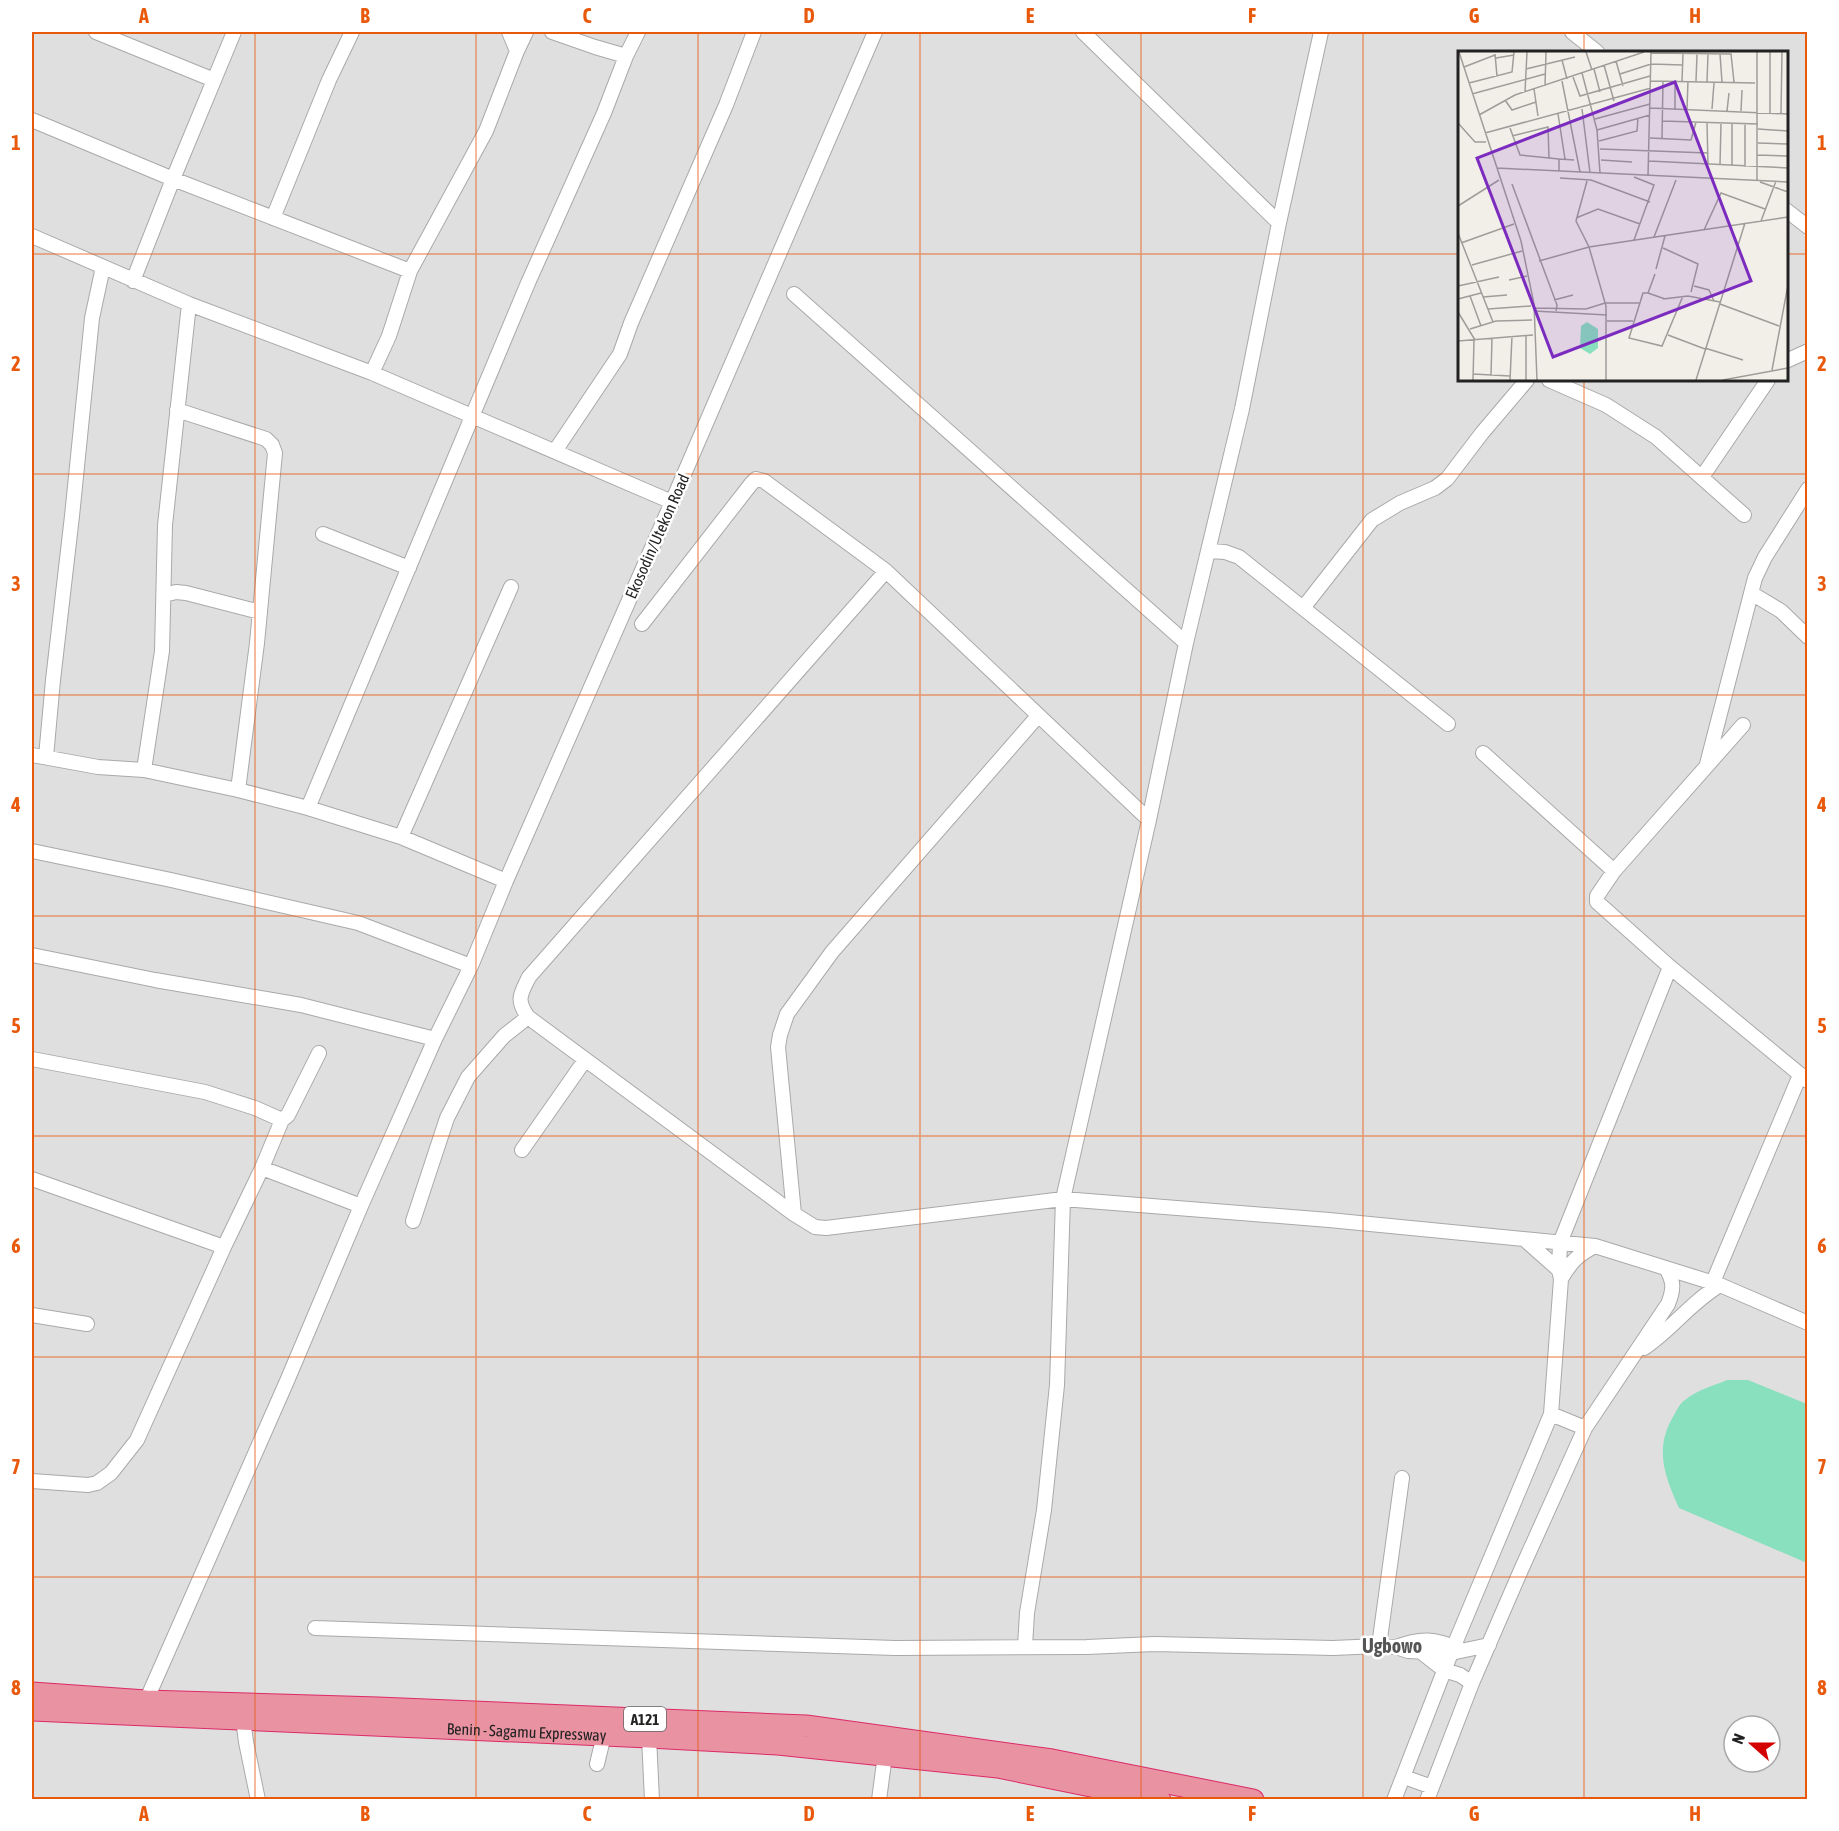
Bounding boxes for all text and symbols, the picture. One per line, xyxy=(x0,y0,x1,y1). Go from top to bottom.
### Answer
text: A xyxy=(138,4,149,27)
text: B xyxy=(360,4,370,27)
text: C xyxy=(583,4,592,27)
text: D xyxy=(803,4,815,27)
text: E xyxy=(1026,4,1035,27)
text: F xyxy=(1248,4,1256,27)
text: G xyxy=(1469,4,1480,27)
text: H xyxy=(1689,4,1701,27)
inset map xyxy=(1458,51,1788,381)
text: 1 xyxy=(11,131,21,154)
text: 1 xyxy=(1817,131,1827,154)
text: 2 xyxy=(11,352,21,375)
text: 2 xyxy=(1817,352,1827,375)
street label: Ekosodin/Utekon Road xyxy=(621,471,693,601)
text: 3 xyxy=(11,572,21,595)
text: 3 xyxy=(1817,572,1827,595)
text: 4 xyxy=(10,793,21,816)
text: 4 xyxy=(1816,793,1827,816)
text: 5 xyxy=(11,1014,21,1037)
text: 5 xyxy=(1817,1014,1827,1037)
text: 6 xyxy=(11,1234,21,1257)
text: 6 xyxy=(1817,1234,1827,1257)
text: 7 xyxy=(11,1455,21,1478)
text: 7 xyxy=(1817,1455,1827,1478)
district label: Ugbowo xyxy=(1362,1634,1422,1657)
text: 8 xyxy=(11,1676,21,1699)
text: 8 xyxy=(1817,1676,1827,1699)
road number: A121 xyxy=(624,1707,666,1731)
north arrow xyxy=(1722,1714,1782,1774)
street label: Benin - Sagamu Expressway xyxy=(446,1719,607,1745)
text: N xyxy=(1728,1731,1748,1746)
text: A xyxy=(138,1802,149,1825)
text: B xyxy=(360,1802,370,1825)
text: C xyxy=(583,1802,592,1825)
text: D xyxy=(803,1802,815,1825)
text: E xyxy=(1026,1802,1035,1825)
text: F xyxy=(1248,1802,1256,1825)
text: G xyxy=(1469,1802,1480,1825)
text: H xyxy=(1689,1802,1701,1825)

